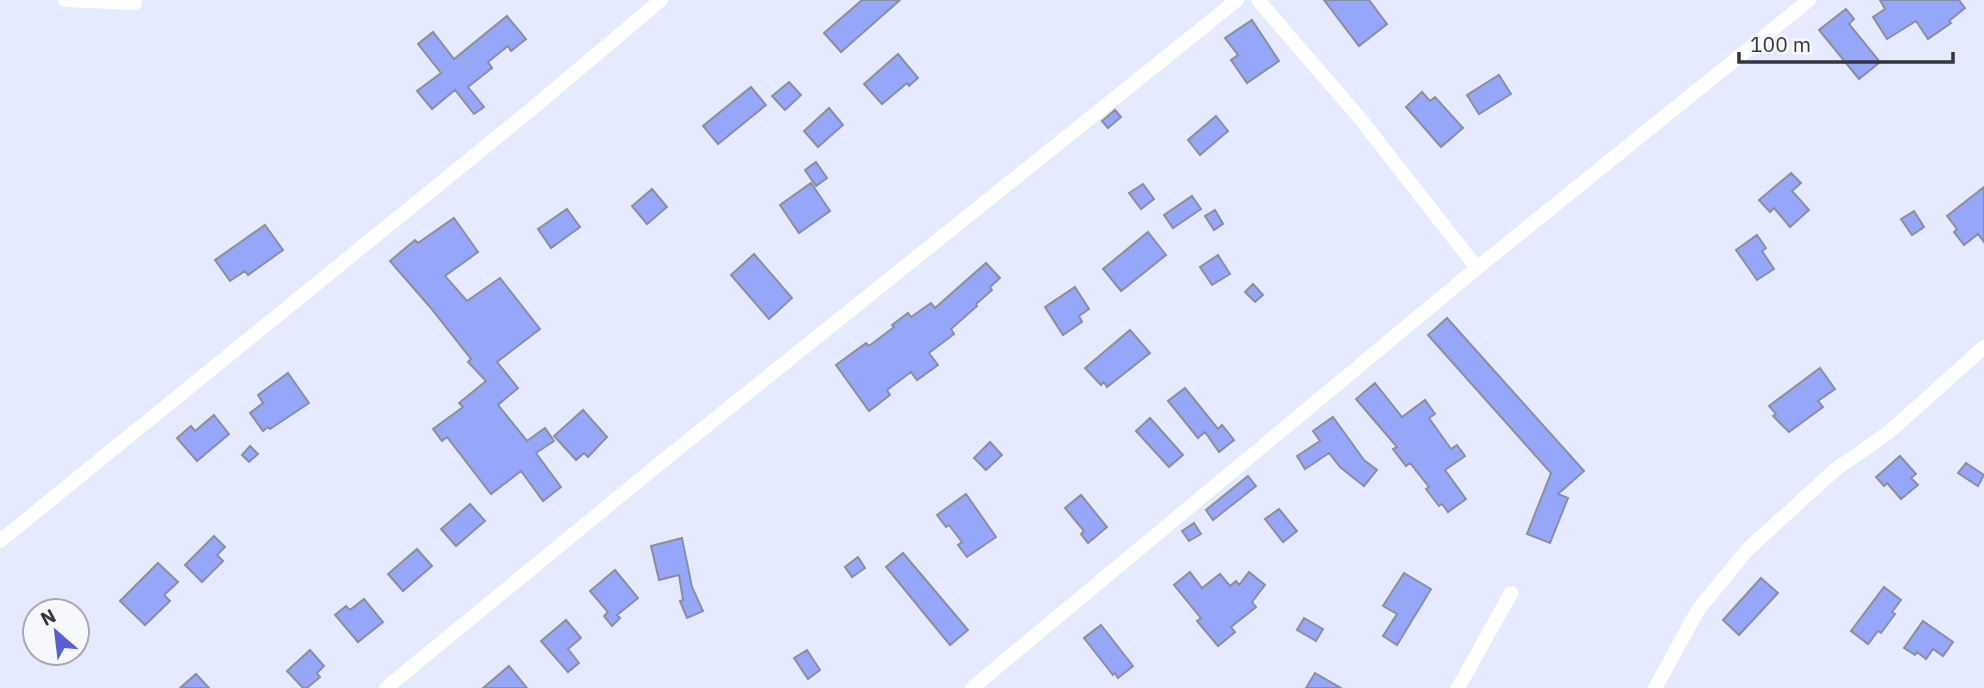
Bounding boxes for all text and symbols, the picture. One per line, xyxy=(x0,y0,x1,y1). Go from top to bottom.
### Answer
scale bar xyxy=(1739,21,1952,65)
text: 100 m xyxy=(1750,30,1811,58)
north arrow xyxy=(21,597,91,667)
text: N xyxy=(36,603,60,631)

